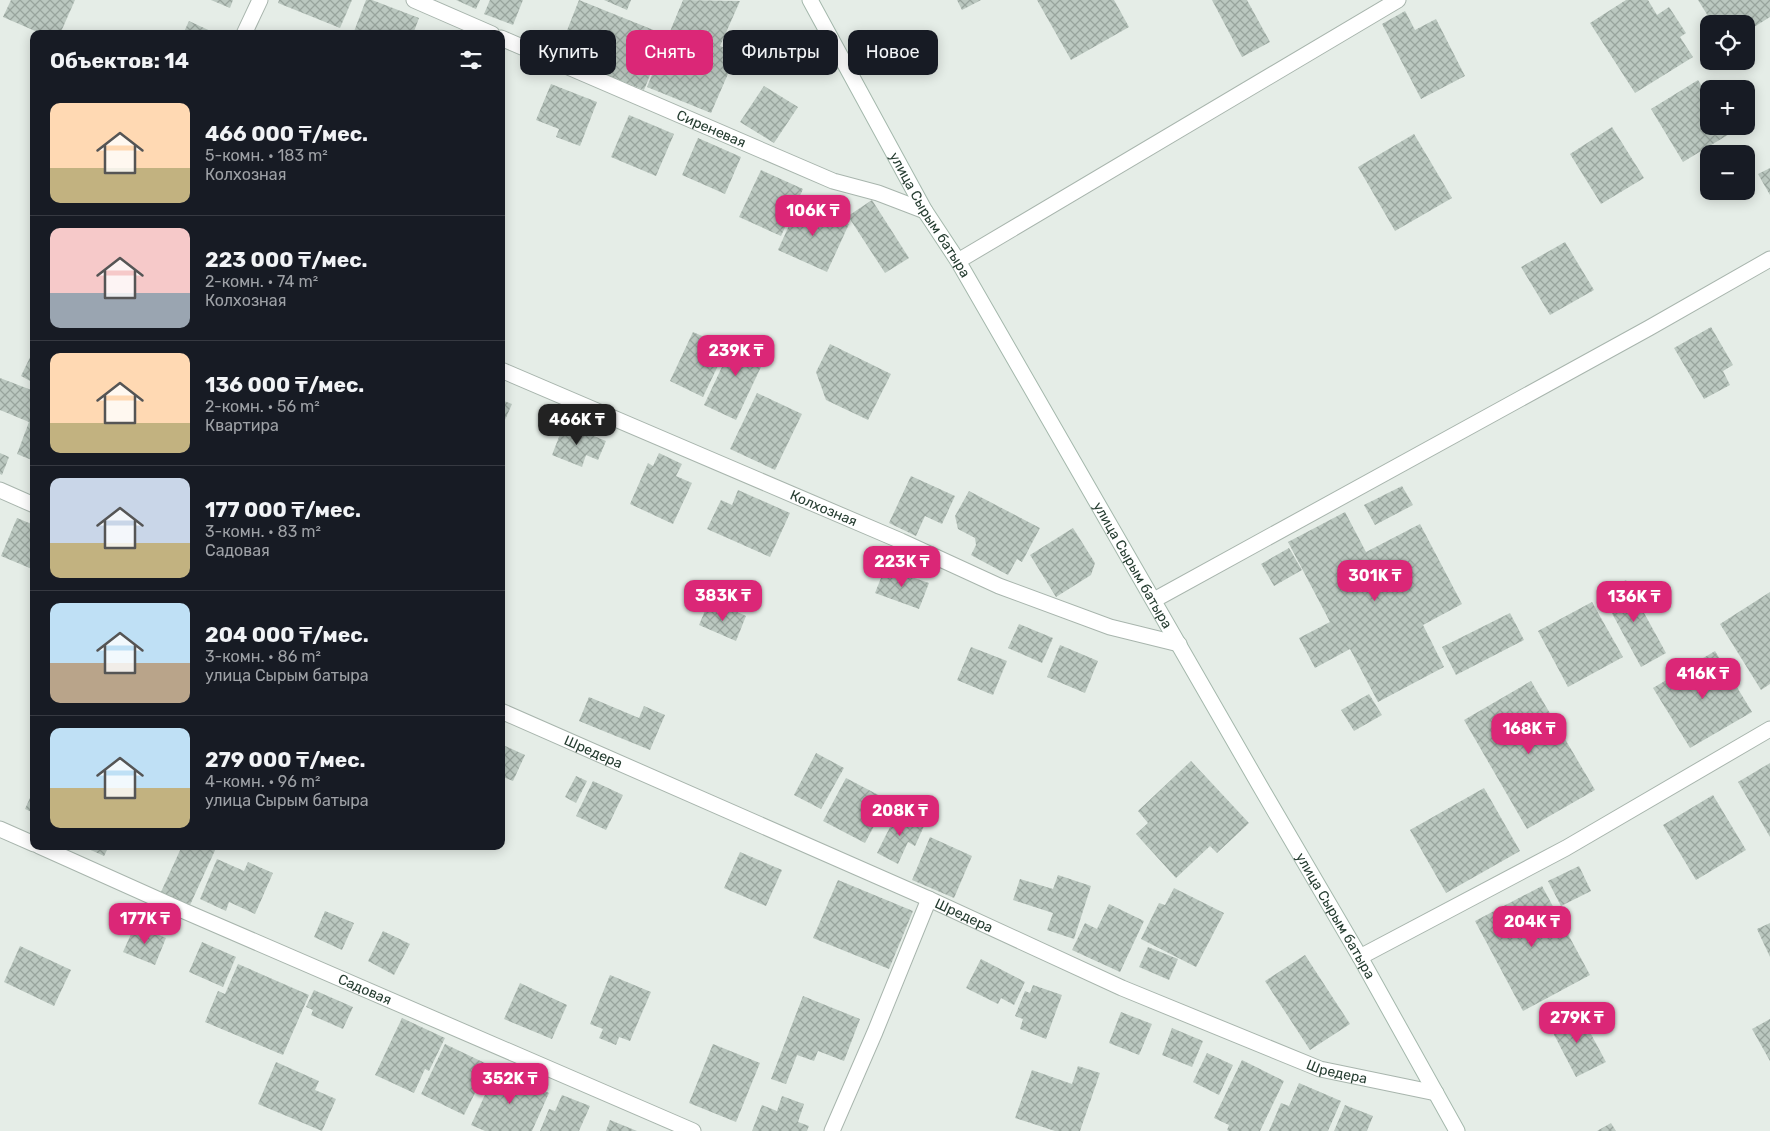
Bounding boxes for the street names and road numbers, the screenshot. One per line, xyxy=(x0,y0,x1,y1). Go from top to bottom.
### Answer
street label: Сиреневая xyxy=(674,106,749,151)
street label: улица Сырым батыра xyxy=(886,149,974,280)
street label: Колхозная xyxy=(788,486,860,530)
street label: улица Сырым батыра xyxy=(1090,499,1176,631)
street label: Шредера xyxy=(562,731,625,772)
street label: улица Сырым батыра xyxy=(1292,849,1379,982)
street label: Шредера xyxy=(932,894,996,936)
street label: Садовая xyxy=(336,970,394,1008)
street label: Шредера xyxy=(1304,1056,1369,1087)

